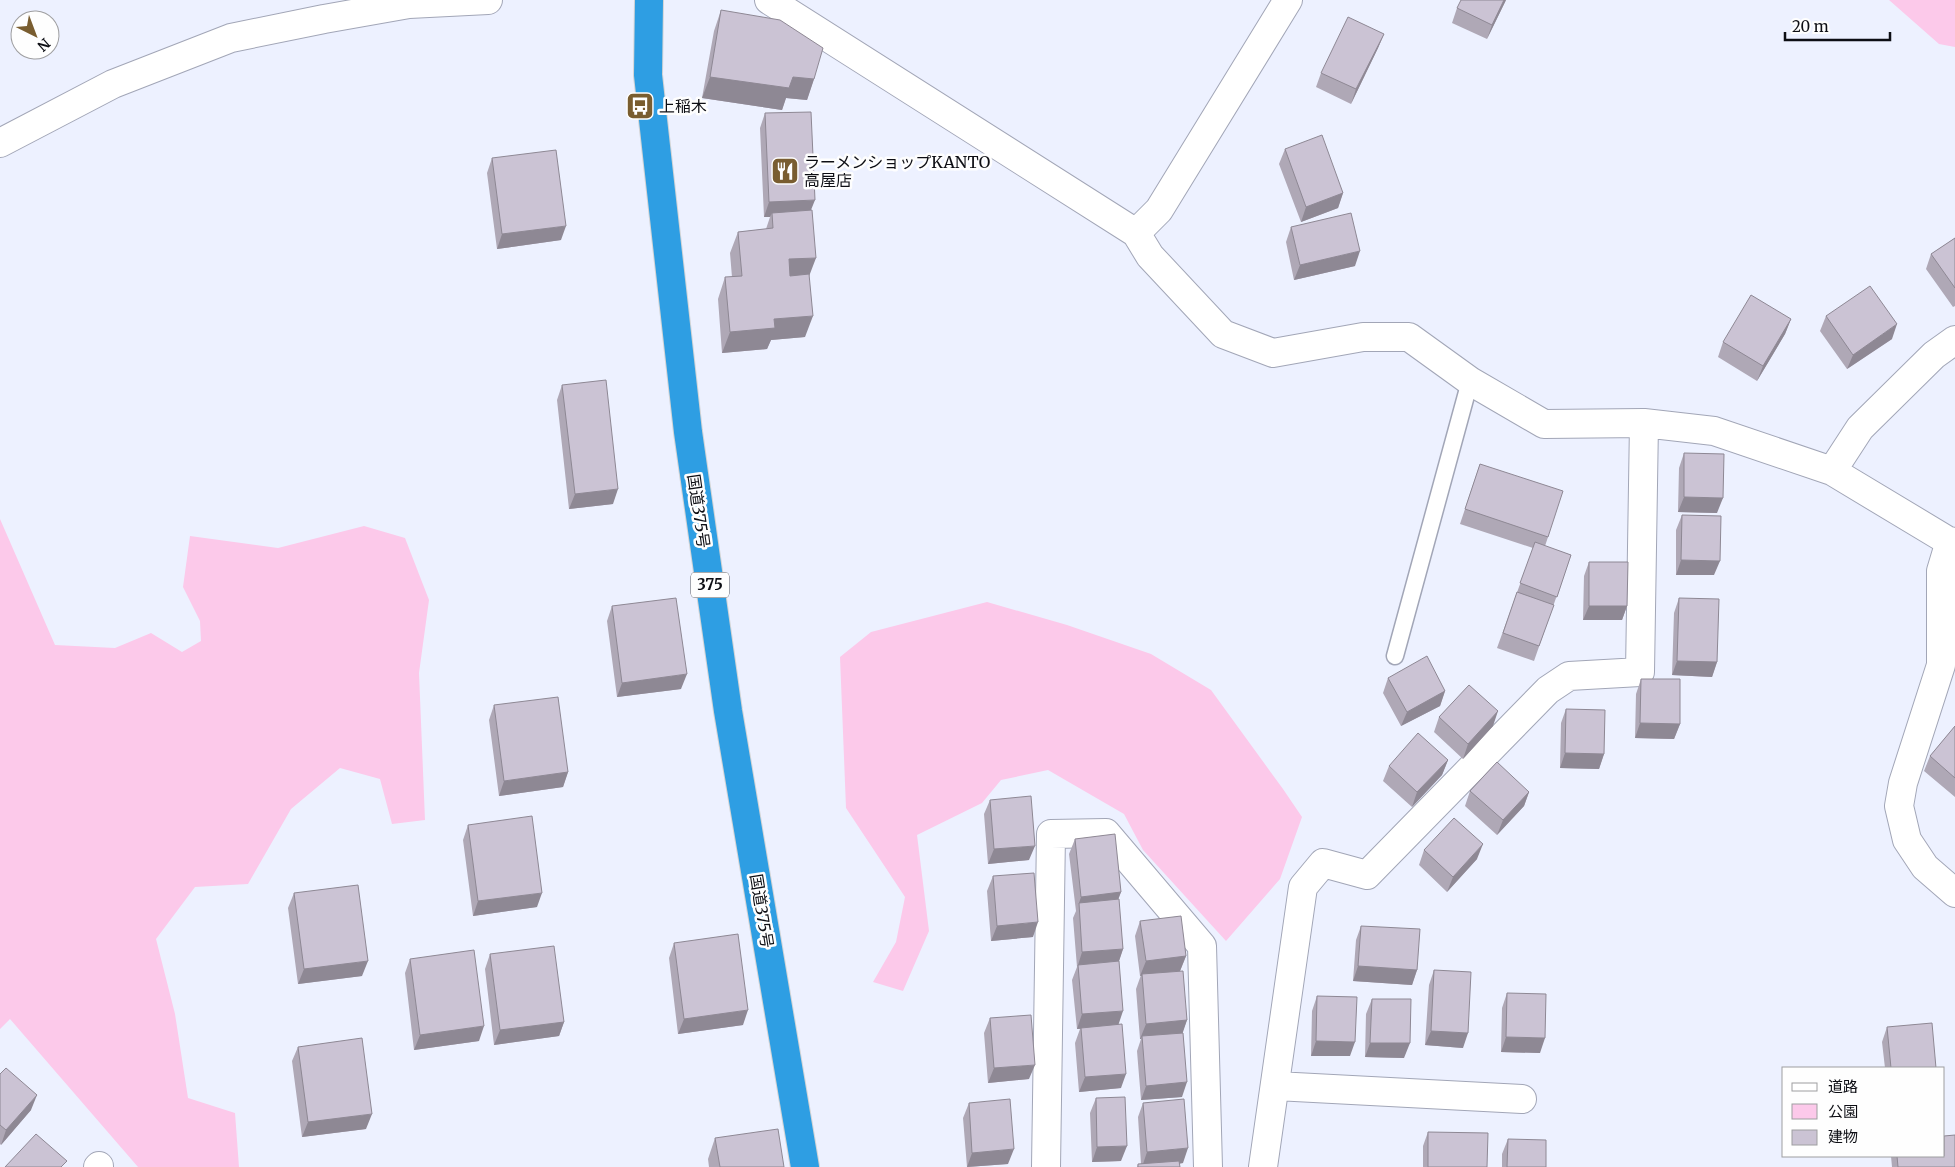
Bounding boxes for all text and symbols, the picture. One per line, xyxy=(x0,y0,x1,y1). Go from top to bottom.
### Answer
north arrow xyxy=(10,10,60,60)
scale bar xyxy=(1785,10,1890,42)
text: 20 m xyxy=(1792,17,1829,36)
text: N xyxy=(34,34,54,55)
bus stop icon: 上稲木 xyxy=(625,91,655,121)
place label: 上稲木 xyxy=(659,96,707,116)
place label: ラーメンショップKANTO 高屋店 xyxy=(804,152,991,190)
restaurant icon: ラーメンショップKANTO 高屋店 xyxy=(770,156,800,186)
street label: 国道375号 xyxy=(684,473,714,549)
road number: 375 xyxy=(691,572,729,598)
street label: 国道375号 xyxy=(746,873,778,949)
legend xyxy=(1782,1067,1945,1157)
text: 道路 xyxy=(1828,1077,1858,1096)
text: 公園 xyxy=(1828,1102,1858,1121)
text: 建物 xyxy=(1828,1127,1858,1146)

